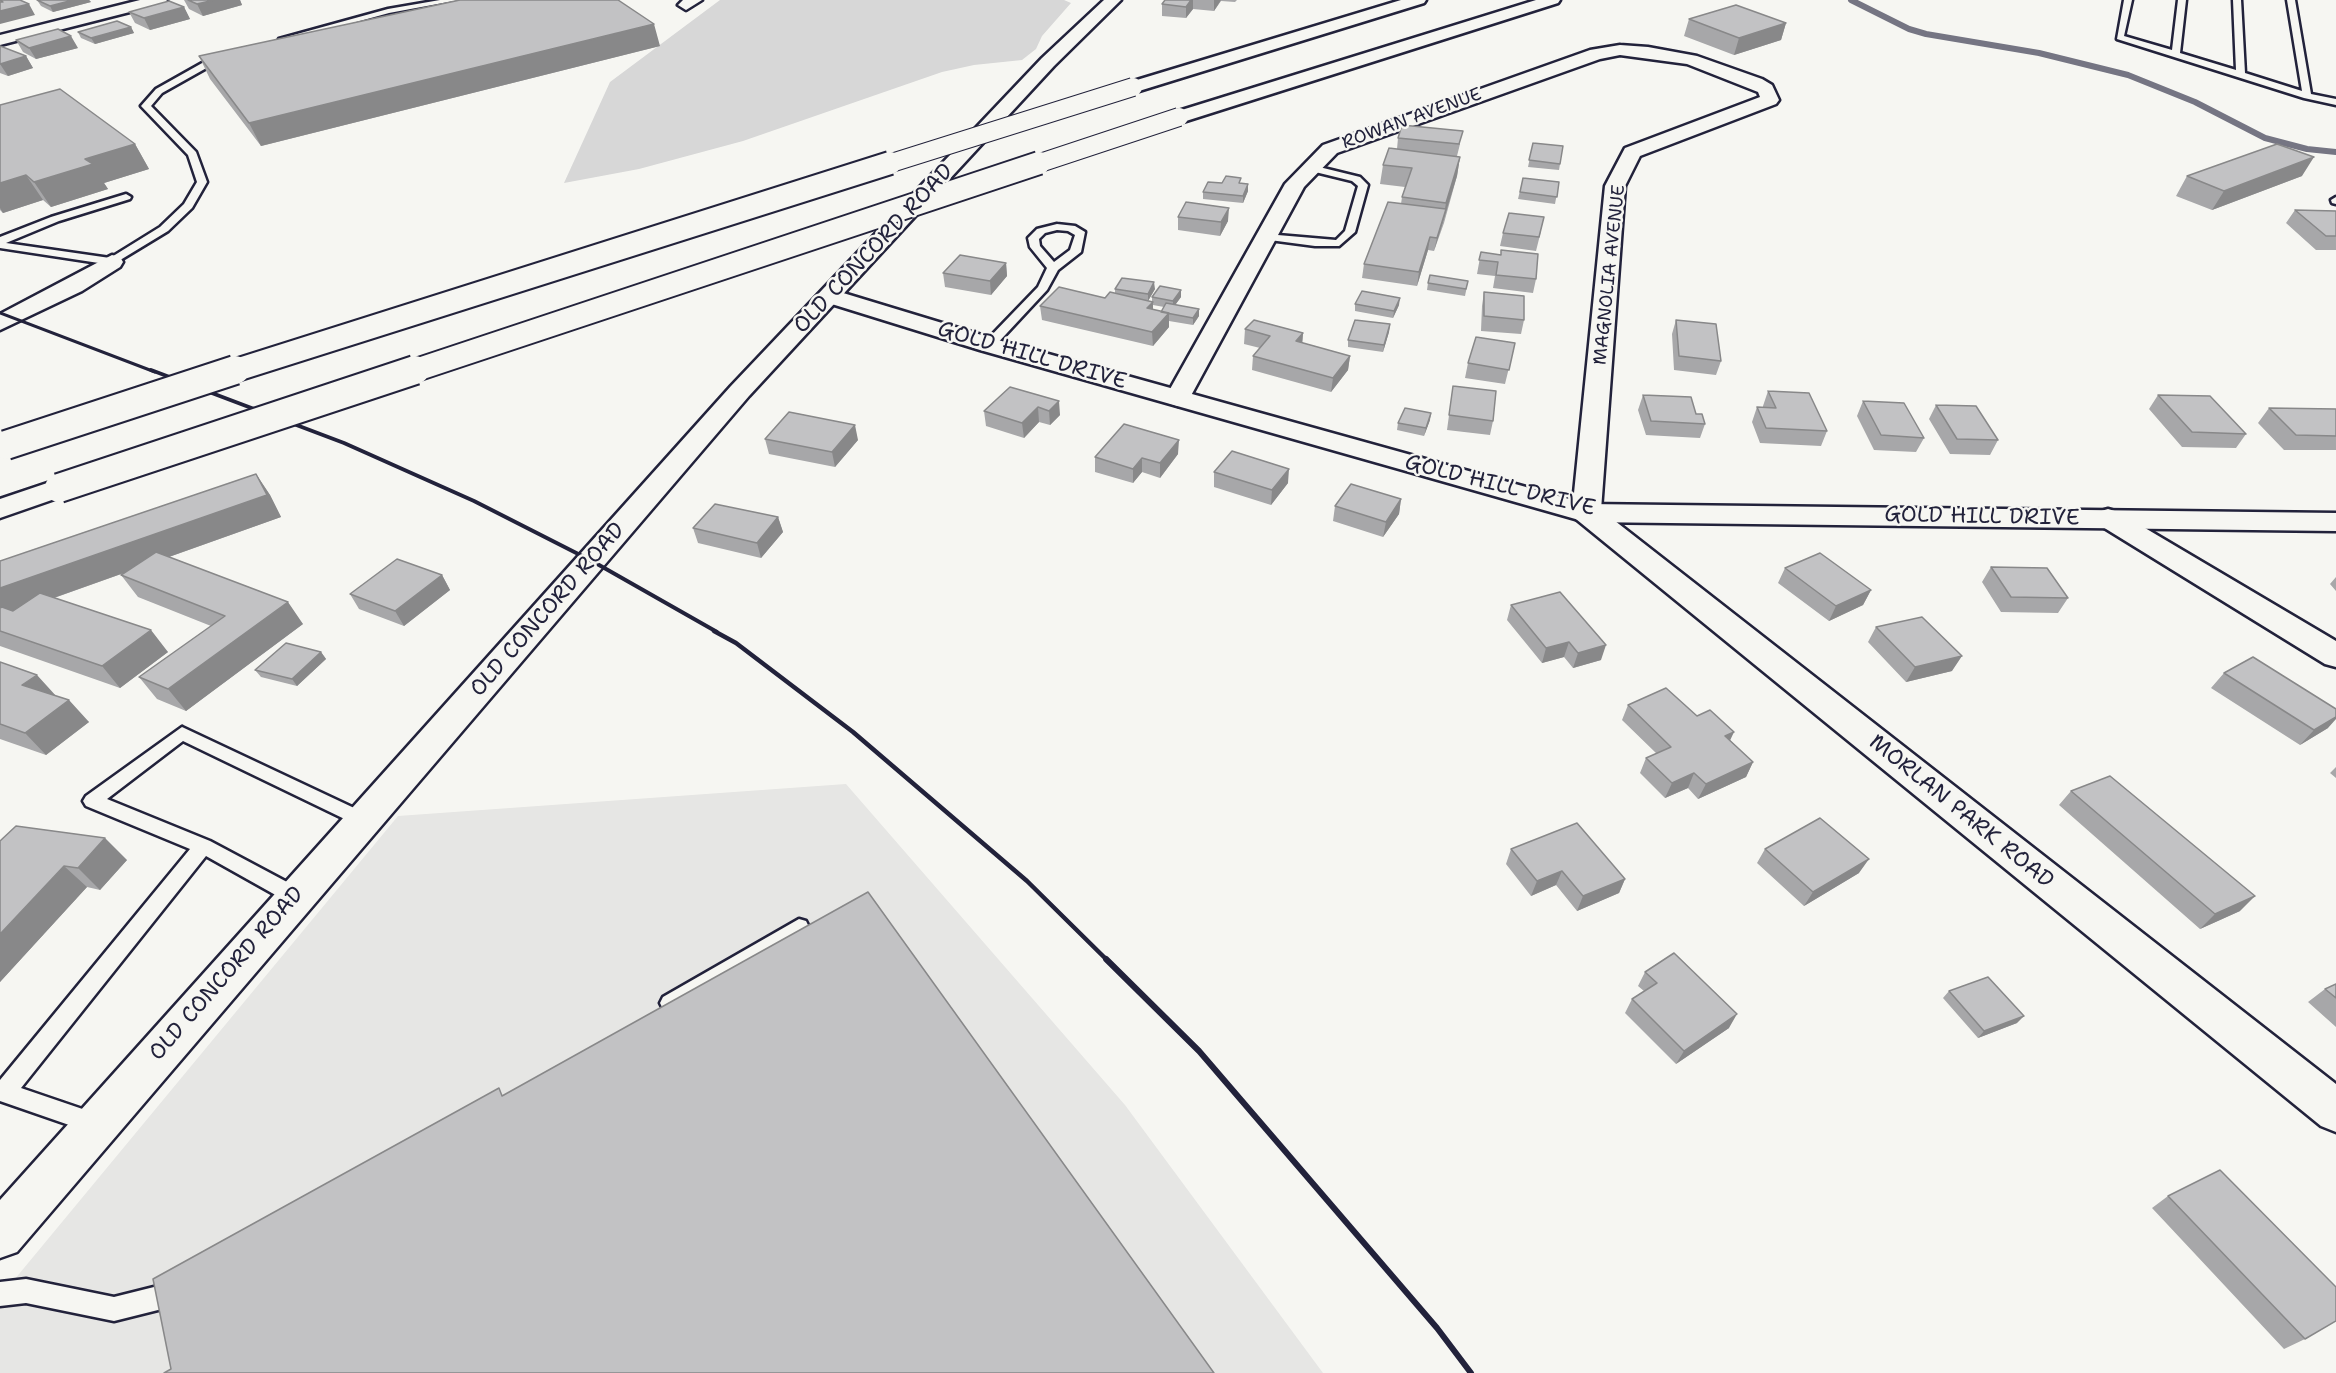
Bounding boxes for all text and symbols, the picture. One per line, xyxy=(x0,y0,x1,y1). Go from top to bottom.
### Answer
street label: ROWAN AVENUE xyxy=(1339,84,1485,154)
street label: OLD CONCORD ROAD xyxy=(789,159,959,339)
street label: MAGNOLIA AVENUE xyxy=(1590,184,1630,366)
street label: GOLD HILL DRIVE xyxy=(934,316,1130,396)
street label: GOLD HILL DRIVE xyxy=(1402,450,1598,522)
street label: GOLD HILL DRIVE xyxy=(1884,502,2080,532)
street label: OLD CONCORD ROAD xyxy=(465,518,631,702)
street label: MORLAN PARK ROAD xyxy=(1863,729,2059,895)
street label: OLD CONCORD ROAD xyxy=(144,882,310,1066)

